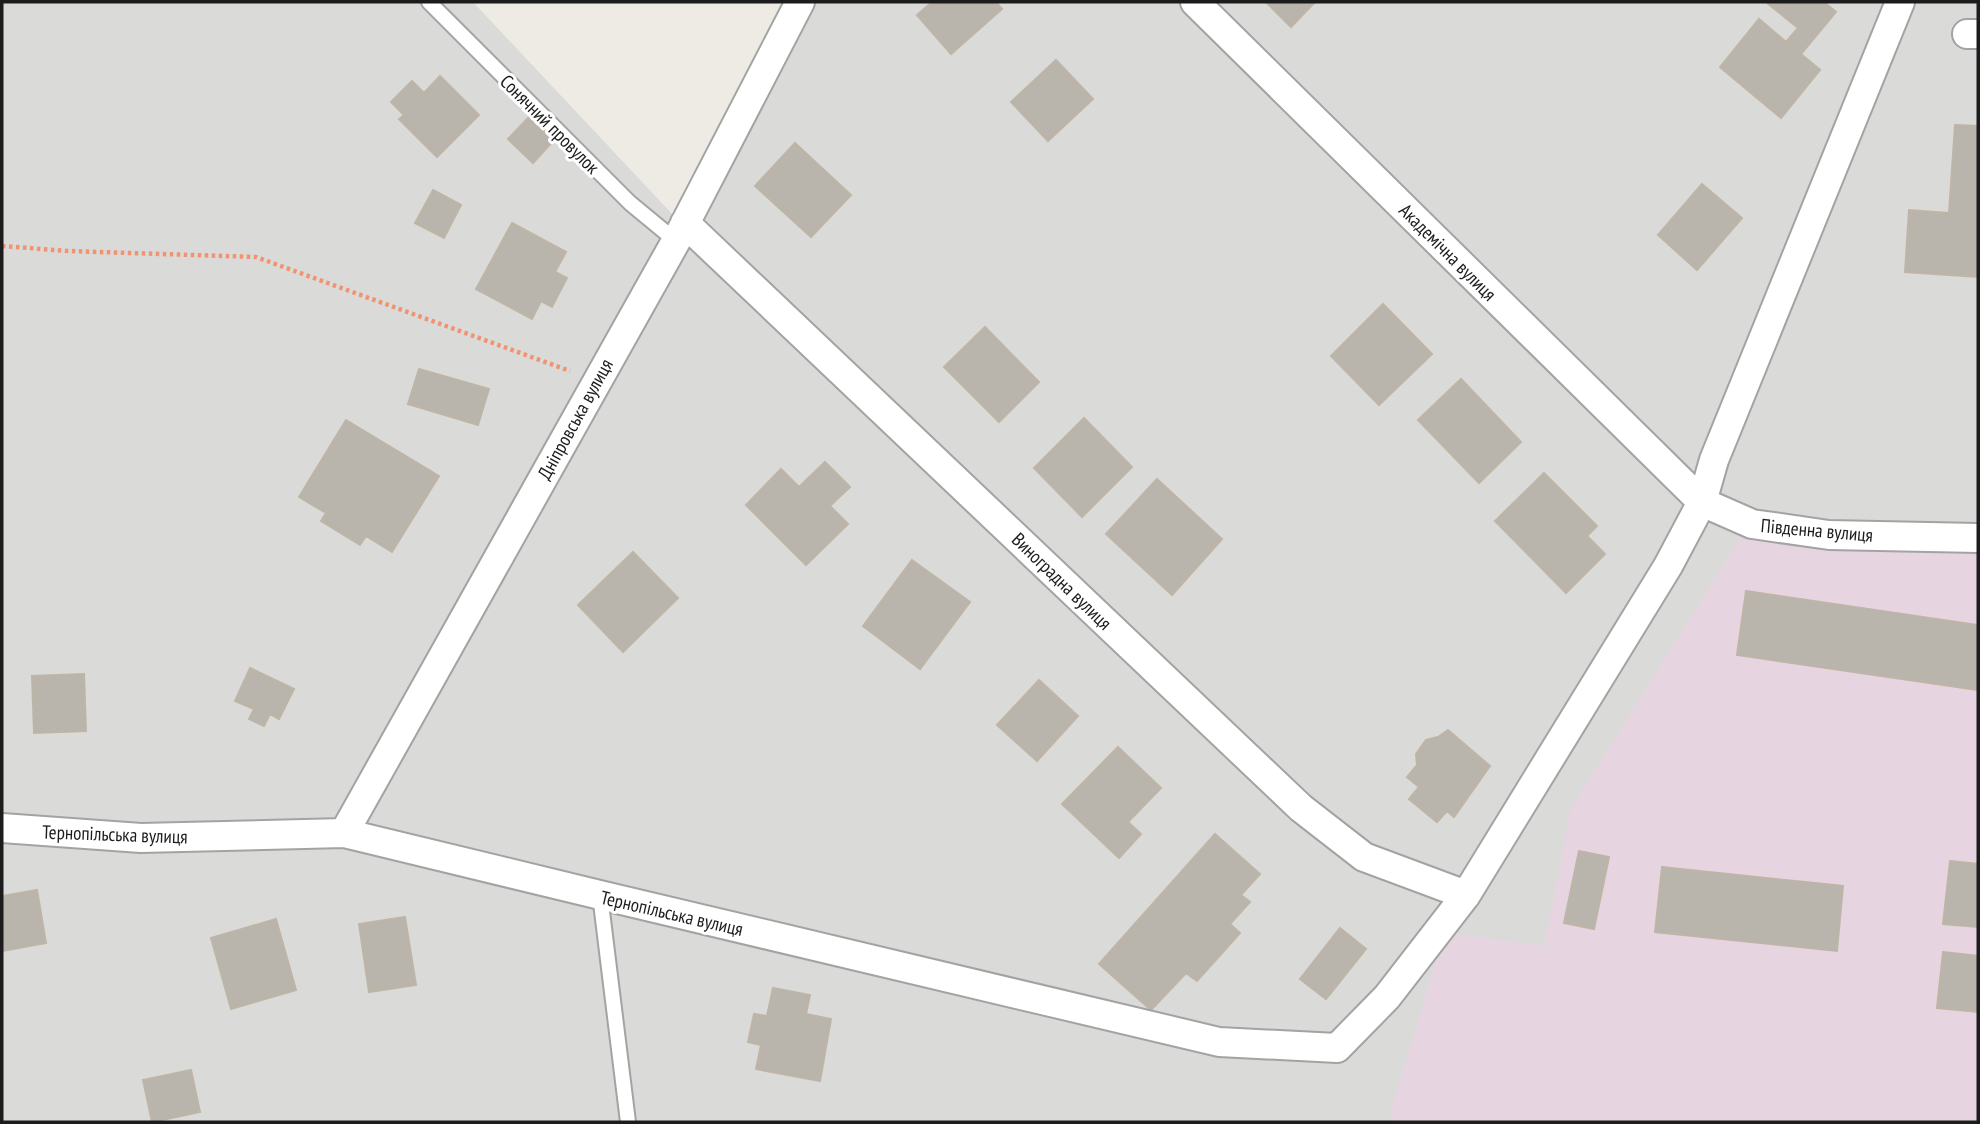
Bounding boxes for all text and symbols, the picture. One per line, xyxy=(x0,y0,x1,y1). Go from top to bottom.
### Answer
street label: Сонячний провулок xyxy=(495,69,605,179)
street label: Академічна вулиця xyxy=(1394,198,1502,306)
street label: Дніпровська вулиця xyxy=(532,354,618,484)
street label: Південна вулиця xyxy=(1760,513,1874,547)
street label: Виноградна вулиця xyxy=(1007,527,1117,635)
street label: Тернопільська вулиця xyxy=(42,819,188,849)
street label: Тернопільська вулиця xyxy=(598,885,746,941)

